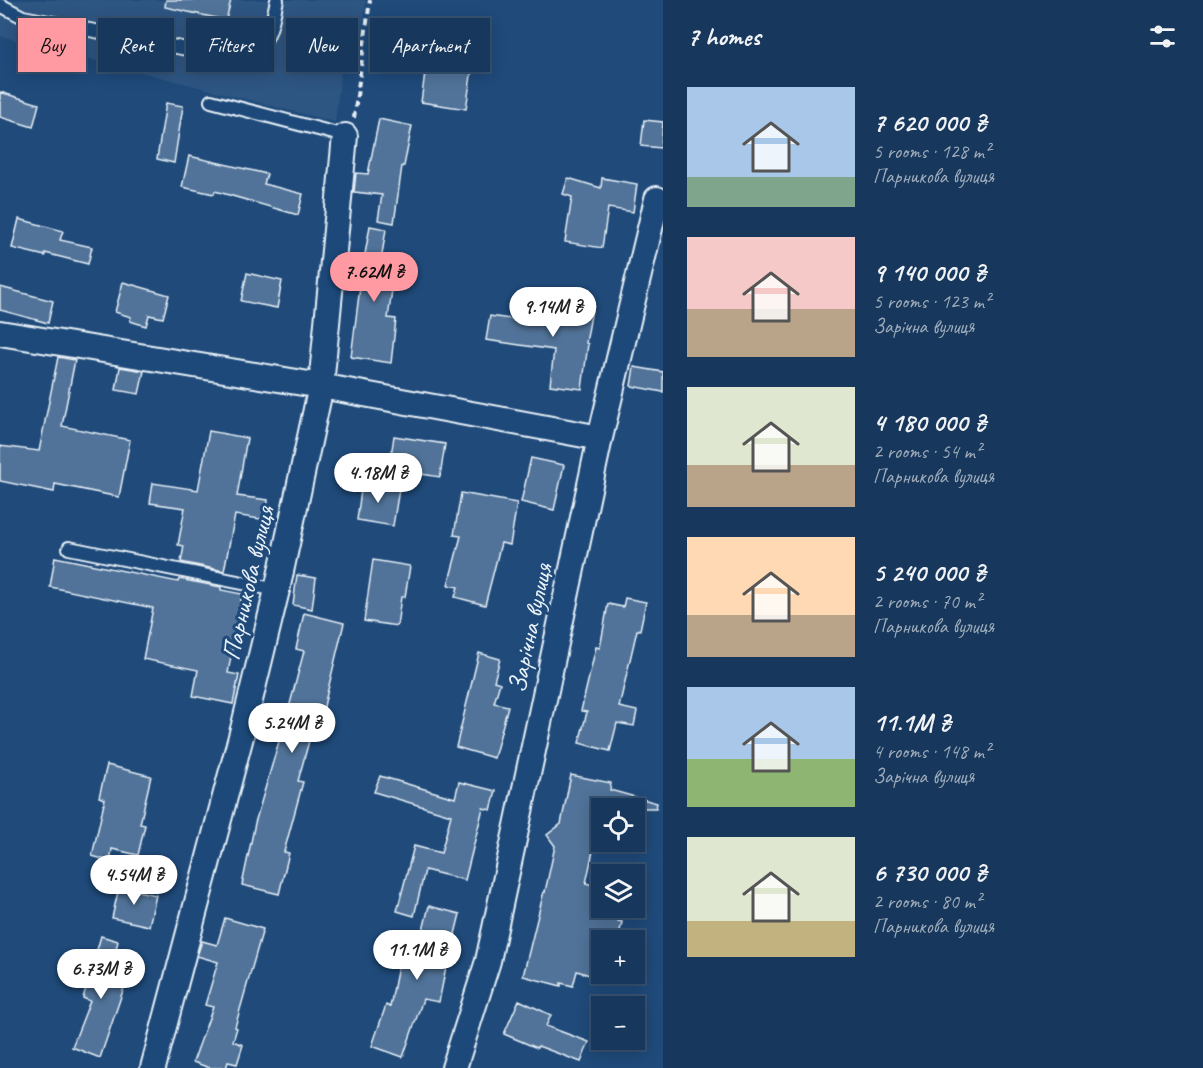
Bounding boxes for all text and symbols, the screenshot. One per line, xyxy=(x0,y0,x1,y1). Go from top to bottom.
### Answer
chip: Buy xyxy=(18,18,86,72)
chip: Rent xyxy=(98,18,174,72)
chip: Filters xyxy=(186,18,274,72)
chip: New xyxy=(286,18,358,72)
chip: Apartment xyxy=(370,18,490,72)
text: 7 homes xyxy=(687,20,760,53)
icon: filters xyxy=(1146,20,1179,53)
text: 7 620 000 ₴ xyxy=(873,106,986,139)
icon: home xyxy=(735,111,807,183)
text: 5 rooms · 128 m² xyxy=(873,139,990,164)
text: Парникова вулиця xyxy=(873,164,994,189)
pin: 7.62M ₴ xyxy=(319,252,429,303)
text: 9 140 000 ₴ xyxy=(873,256,985,289)
text: 7.62M ₴ xyxy=(344,259,404,284)
icon: home xyxy=(735,261,807,333)
pin: 9.14M ₴ xyxy=(498,287,608,338)
text: 5 rooms · 123 m² xyxy=(873,289,990,314)
text: 9.14M ₴ xyxy=(523,294,583,319)
text: Зарічна вулиця xyxy=(873,314,974,339)
text: 4 180 000 ₴ xyxy=(873,406,986,439)
icon: home xyxy=(735,411,807,483)
text: 2 rooms · 54 m² xyxy=(873,439,981,464)
pin: 4.18M ₴ xyxy=(323,453,433,504)
text: 4.18M ₴ xyxy=(348,460,408,485)
text: Парникова вулиця xyxy=(873,464,994,489)
street label: Парникова вулиця xyxy=(214,501,282,663)
text: 5 240 000 ₴ xyxy=(873,556,985,589)
street label: Зарічна вулиця xyxy=(500,559,560,696)
icon: home xyxy=(735,561,807,633)
text: 2 rooms · 70 m² xyxy=(873,589,981,614)
text: Парникова вулиця xyxy=(873,614,994,639)
pin: 5.24M ₴ xyxy=(237,703,347,754)
text: 11.1M ₴ xyxy=(873,706,950,739)
text: 5.24M ₴ xyxy=(262,710,322,735)
icon: home xyxy=(735,711,807,783)
text: 4 rooms · 148 m² xyxy=(873,739,990,764)
text: Зарічна вулиця xyxy=(873,764,974,789)
map controls xyxy=(591,798,645,1050)
button: locate xyxy=(591,798,645,852)
pin: 4.54M ₴ xyxy=(79,855,189,906)
text: 6 730 000 ₴ xyxy=(873,856,986,889)
icon: home xyxy=(735,861,807,933)
text: 4.54M ₴ xyxy=(104,862,164,887)
button: layers xyxy=(591,864,645,918)
text: 2 rooms · 80 m² xyxy=(873,889,981,914)
text: Парникова вулиця xyxy=(873,914,994,939)
pin: 11.1M ₴ xyxy=(362,930,472,981)
button: + xyxy=(591,930,645,984)
text: 11.1M ₴ xyxy=(387,937,447,962)
pin: 6.73M ₴ xyxy=(46,949,156,1000)
text: 6.73M ₴ xyxy=(71,956,131,981)
button: − xyxy=(591,996,645,1050)

